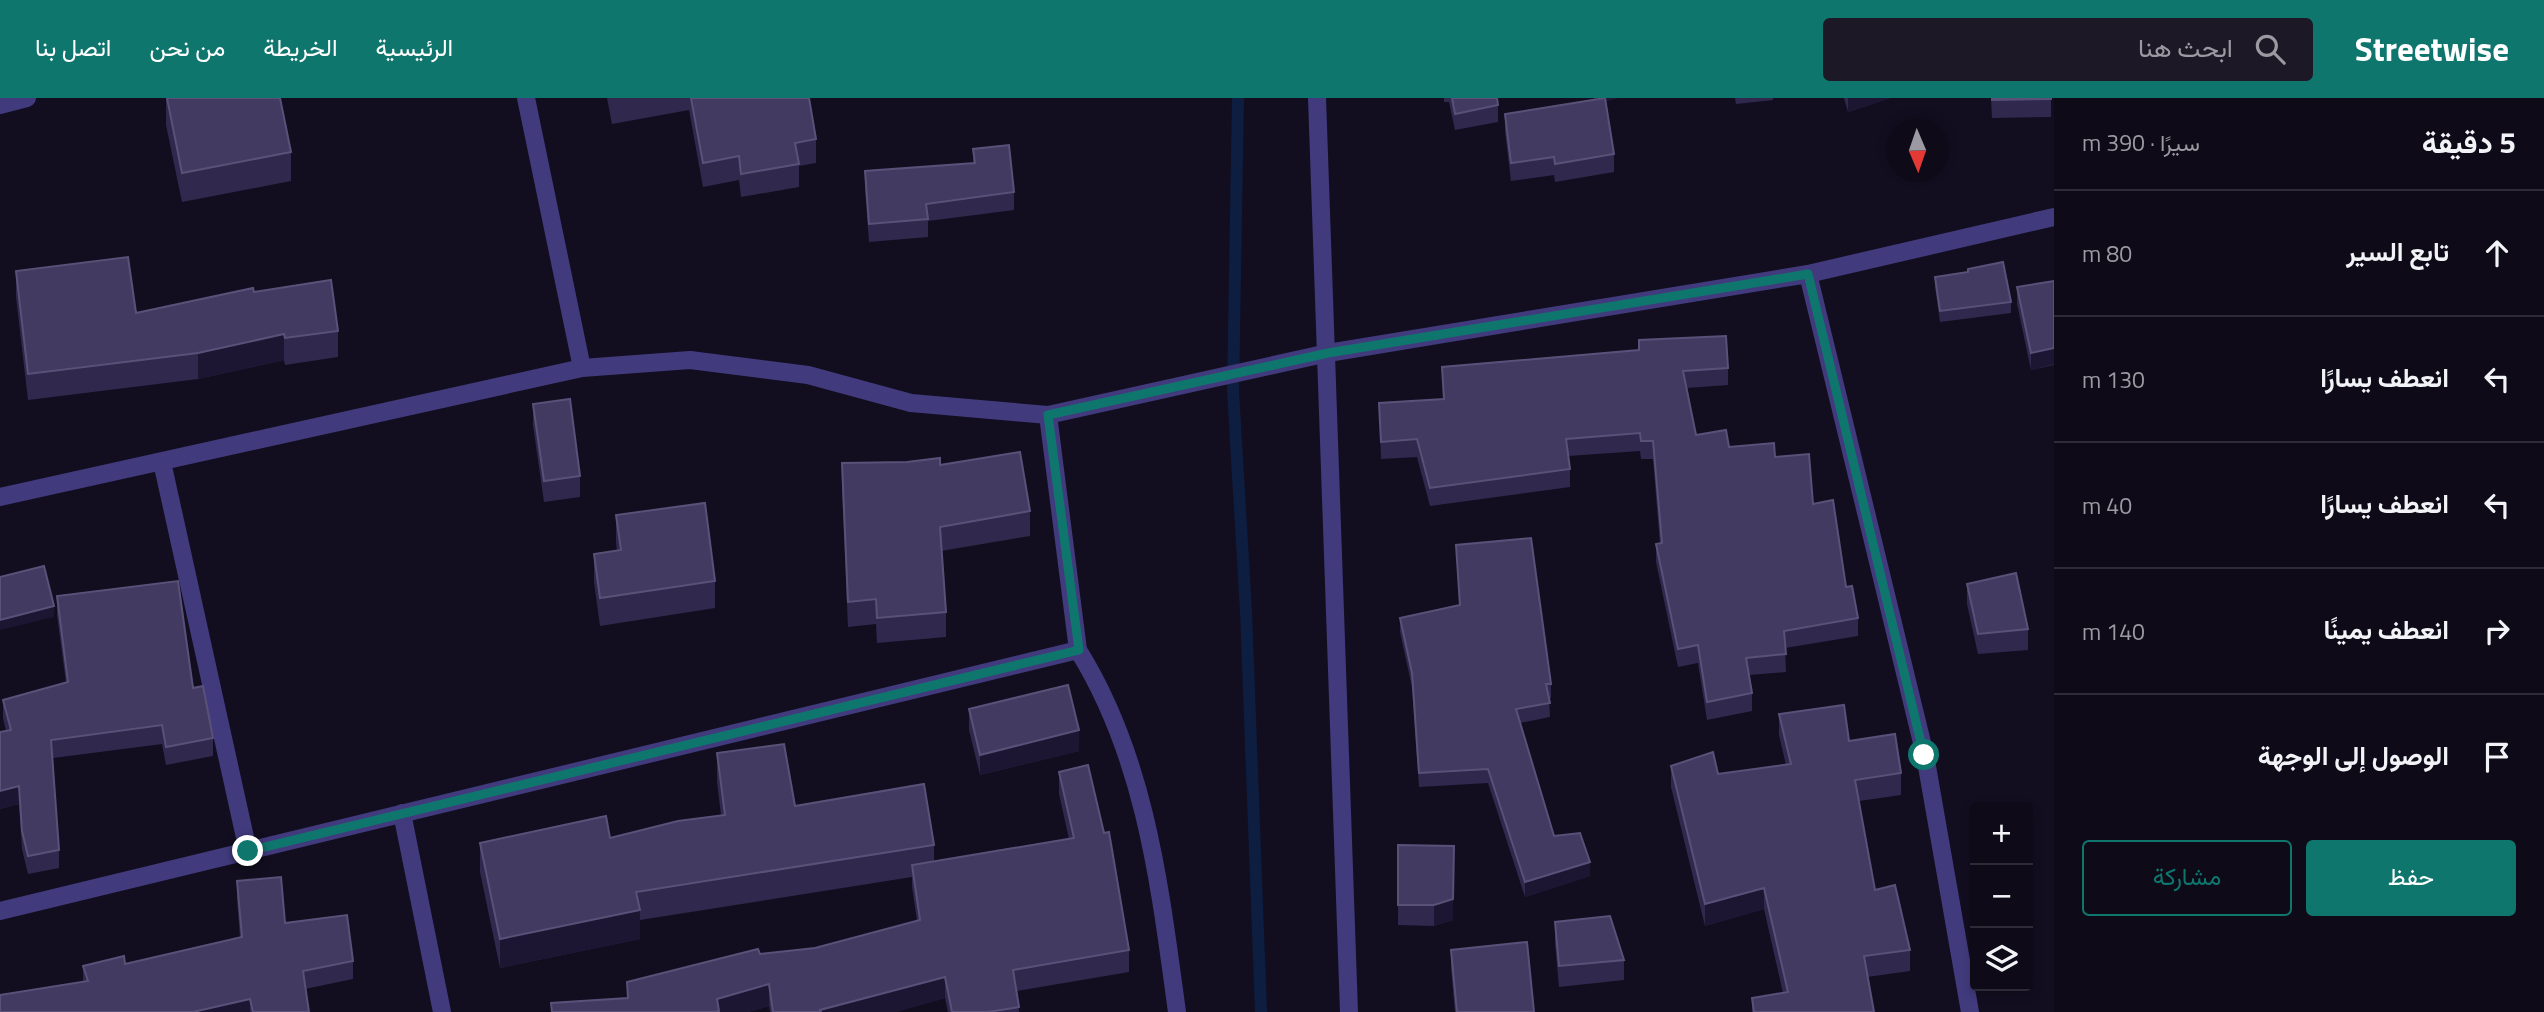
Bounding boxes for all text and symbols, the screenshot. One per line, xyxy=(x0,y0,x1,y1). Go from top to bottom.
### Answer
search box xyxy=(1823,18,2313,81)
text: Streetwise xyxy=(2355,24,2509,74)
text: ابحث هنا xyxy=(2138,28,2233,67)
text: اتصل بنا xyxy=(35,29,111,65)
text: من نحن xyxy=(149,29,225,65)
text: الخريطة xyxy=(263,29,338,65)
text: الرئيسية xyxy=(376,29,453,65)
icon: search xyxy=(2251,30,2289,68)
north arrow xyxy=(1886,119,1949,182)
text: 5 دقيقة xyxy=(2422,119,2516,165)
text: سيرًا · 390 m xyxy=(2082,125,2200,160)
text: تابع السير xyxy=(2346,232,2449,271)
icon: ahead xyxy=(2478,234,2516,272)
text: 80 m xyxy=(2082,236,2132,271)
text: انعطف يسارًا xyxy=(2320,358,2449,397)
icon: left xyxy=(2478,360,2516,398)
text: 130 m xyxy=(2082,362,2145,397)
text: انعطف يسارًا xyxy=(2320,484,2449,523)
icon: left xyxy=(2478,486,2516,524)
text: 40 m xyxy=(2082,488,2132,523)
text: انعطف يمينًا xyxy=(2323,610,2449,649)
icon: right xyxy=(2478,612,2516,650)
text: 140 m xyxy=(2082,614,2145,649)
text: الوصول إلى الوجهة xyxy=(2258,736,2449,775)
icon: arrive xyxy=(2478,738,2516,776)
route start xyxy=(1908,739,1939,770)
map controls xyxy=(1970,802,2033,991)
button: + xyxy=(1970,802,2033,865)
route end xyxy=(232,835,263,866)
button: مشاركة xyxy=(2082,840,2292,916)
button: حفظ xyxy=(2306,840,2516,916)
button: − xyxy=(1970,865,2033,928)
button: layers xyxy=(1970,928,2033,991)

